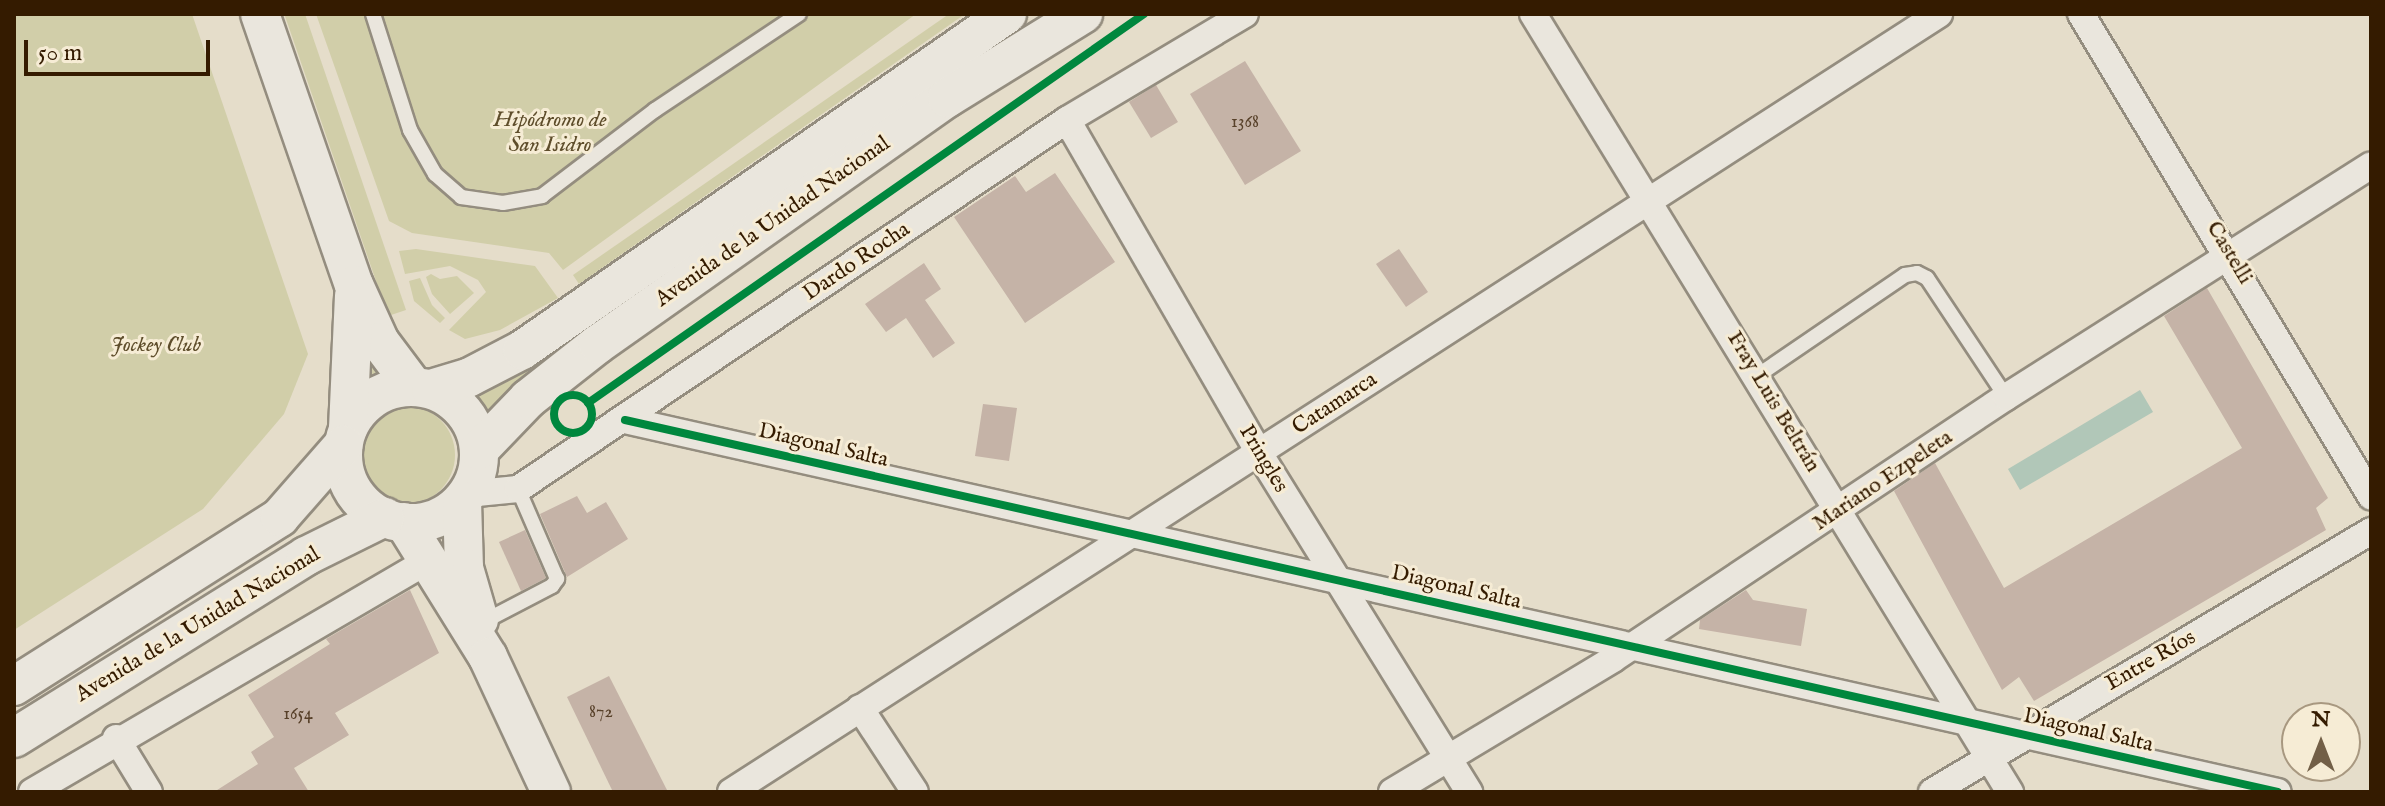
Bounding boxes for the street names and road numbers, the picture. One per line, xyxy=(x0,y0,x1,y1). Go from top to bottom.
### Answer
street label: Avenida de la Unidad Nacional xyxy=(651,131,895,313)
street label: Dardo Rocha xyxy=(799,217,915,307)
street label: Castelli xyxy=(2200,217,2258,289)
street label: Fray Luis Beltrán xyxy=(1721,327,1825,477)
street label: Catamarca xyxy=(1288,367,1382,441)
street label: Diagonal Salta xyxy=(755,418,891,474)
street label: Pringles xyxy=(1233,420,1293,498)
street label: Mariano Ezpeleta xyxy=(1808,425,1958,537)
street label: Avenida de la Unidad Nacional xyxy=(71,542,325,708)
street label: Diagonal Salta xyxy=(1388,560,1524,616)
street label: Entre Ríos xyxy=(2101,625,2201,697)
street label: Diagonal Salta xyxy=(2020,703,2156,759)

